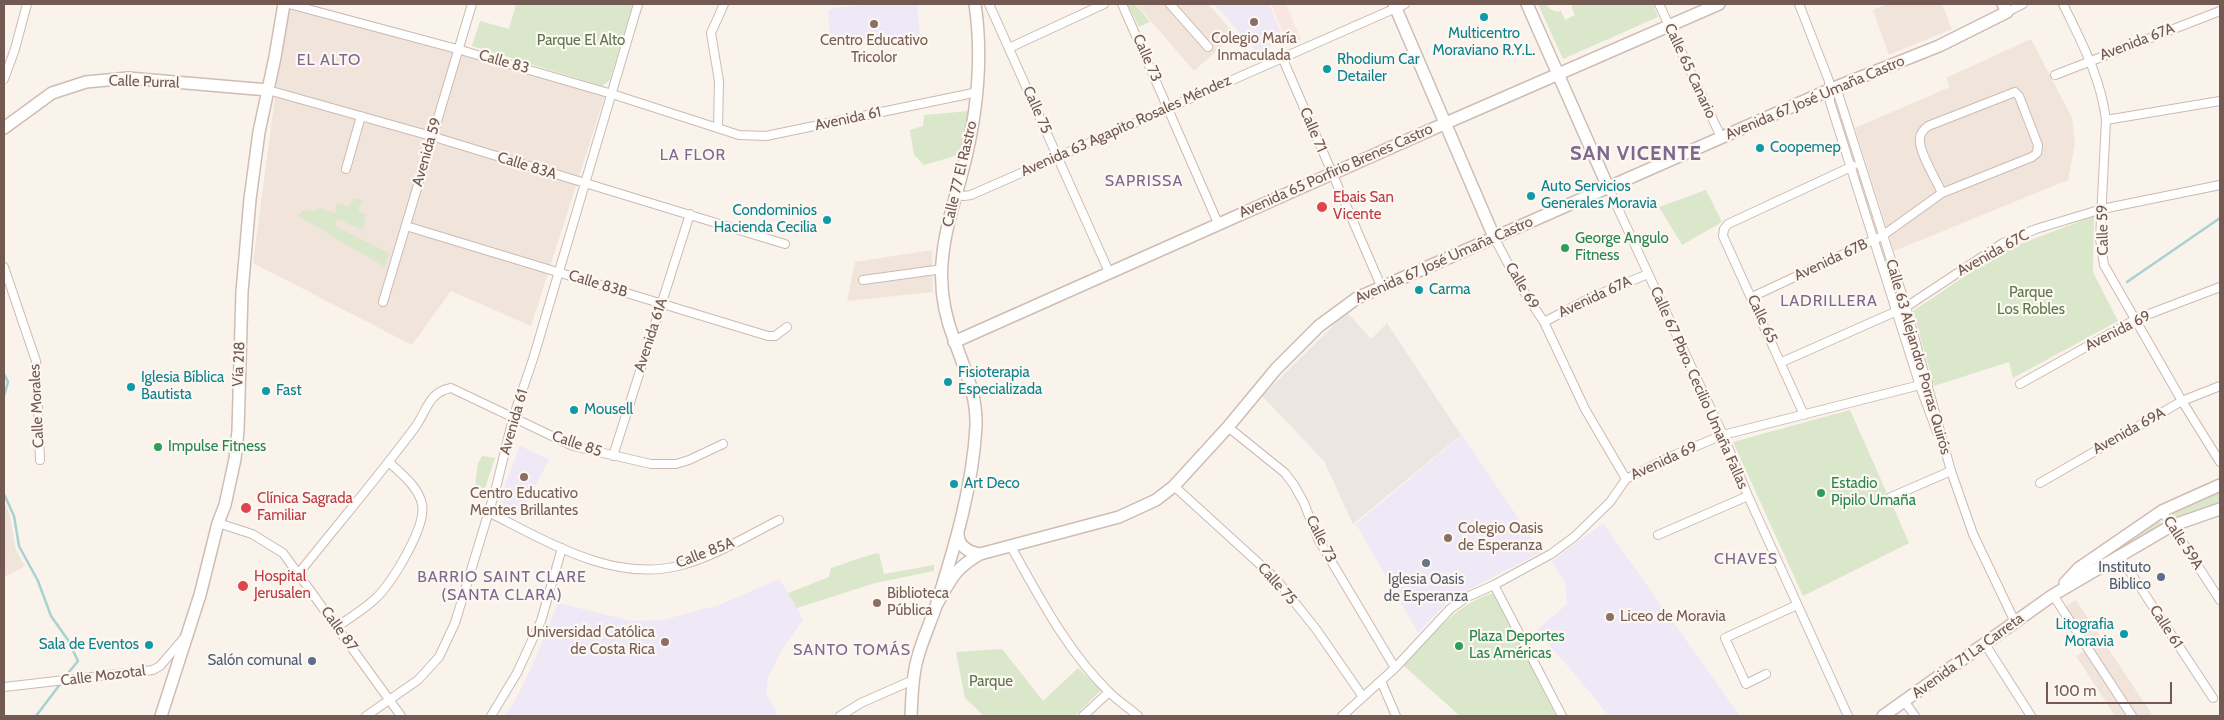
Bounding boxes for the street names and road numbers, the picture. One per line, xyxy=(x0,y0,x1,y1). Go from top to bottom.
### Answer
street label: Avenida 67A xyxy=(2097,20,2177,64)
street label: Calle 65 Canario xyxy=(1660,21,1720,121)
street label: Calle 73 xyxy=(1129,31,1165,85)
street label: Calle 83 xyxy=(477,46,531,78)
street label: Avenida 67 José Umaña Castro xyxy=(1723,52,1907,144)
street label: Avenida 63 Agapito Rosales Méndez xyxy=(1018,71,1234,181)
street label: Calle Purral xyxy=(108,72,180,92)
street label: Calle 75 xyxy=(1019,83,1055,137)
street label: Avenida 61 xyxy=(813,103,883,135)
street label: Calle 71 xyxy=(1296,105,1330,155)
street label: Avenida 59 xyxy=(409,116,445,188)
street label: Calle 77 El Rastro xyxy=(939,119,981,229)
street label: Avenida 65 Porfirio Brenes Castro xyxy=(1236,120,1436,222)
street label: Calle 83A xyxy=(495,148,559,184)
street label: Calle 59 xyxy=(2094,204,2112,256)
street label: Avenida 67 José Umaña Castro xyxy=(1352,213,1536,307)
street label: Avenida 67C xyxy=(1954,226,2032,280)
street label: Avenida 67B xyxy=(1791,235,1871,285)
street label: Calle 63 Alejandro Porras Quirós xyxy=(1881,257,1955,457)
street label: Calle 69 xyxy=(1501,259,1543,313)
street label: Calle 83B xyxy=(566,267,630,301)
street label: Avenida 67A xyxy=(1556,272,1634,322)
street label: Calle 67 Pbro. Cecilio Umaña Fallas xyxy=(1646,284,1752,492)
street label: Calle 65 xyxy=(1743,292,1781,346)
street label: Avenida 61A xyxy=(631,296,671,374)
street label: Avenida 69 xyxy=(2082,307,2154,355)
street label: Vía 218 xyxy=(229,341,249,387)
street label: Calle Morales xyxy=(26,364,48,448)
street label: Avenida 61 xyxy=(496,387,532,457)
street label: Avenida 69A xyxy=(2090,404,2168,458)
street label: Calle 85 xyxy=(550,427,604,461)
street label: Avenida 69 xyxy=(1628,438,1700,484)
street label: Calle 73 xyxy=(1302,513,1340,565)
street label: Calle 59A xyxy=(2159,513,2207,573)
street label: Calle 85A xyxy=(673,534,737,572)
street label: Calle 75 xyxy=(1254,559,1300,609)
street label: Calle 61 xyxy=(2145,602,2187,652)
street label: Calle 87 xyxy=(317,603,361,655)
street label: Avenida 71 La Carreta xyxy=(1909,609,2027,703)
street label: Calle Mozotal xyxy=(60,662,146,690)

